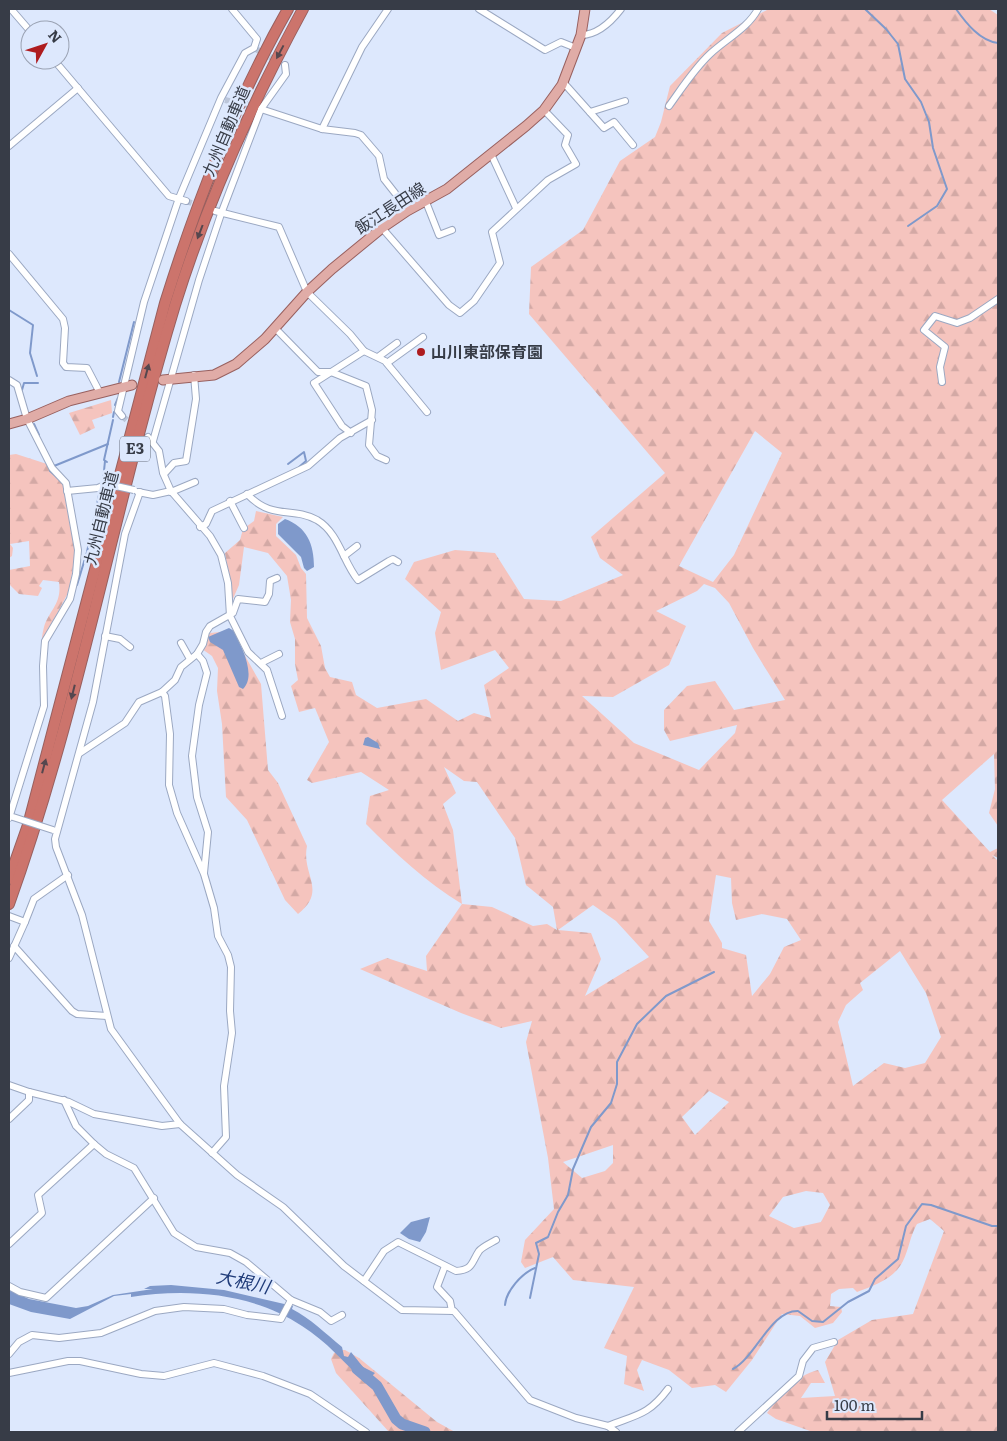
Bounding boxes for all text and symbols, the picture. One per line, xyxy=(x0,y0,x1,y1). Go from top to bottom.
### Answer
north arrow xyxy=(20,20,70,70)
text: N xyxy=(44,25,67,47)
one-way arrow xyxy=(276,44,284,59)
street label: 九州自動車道 xyxy=(195,82,255,179)
street label: 飯江長田線 xyxy=(349,175,430,239)
one-way arrow xyxy=(196,225,204,239)
place label: 山川東部保育園 xyxy=(431,339,543,363)
marker: 山川東部保育園 xyxy=(415,346,427,358)
one-way arrow xyxy=(144,364,152,379)
road number: E3 xyxy=(120,436,150,462)
street label: 九州自動車道 xyxy=(77,468,123,567)
one-way arrow xyxy=(69,685,77,700)
one-way arrow xyxy=(40,758,48,773)
water label: 大根川 xyxy=(214,1262,274,1300)
scale bar xyxy=(827,1388,922,1420)
text: 100 m xyxy=(834,1393,875,1416)

